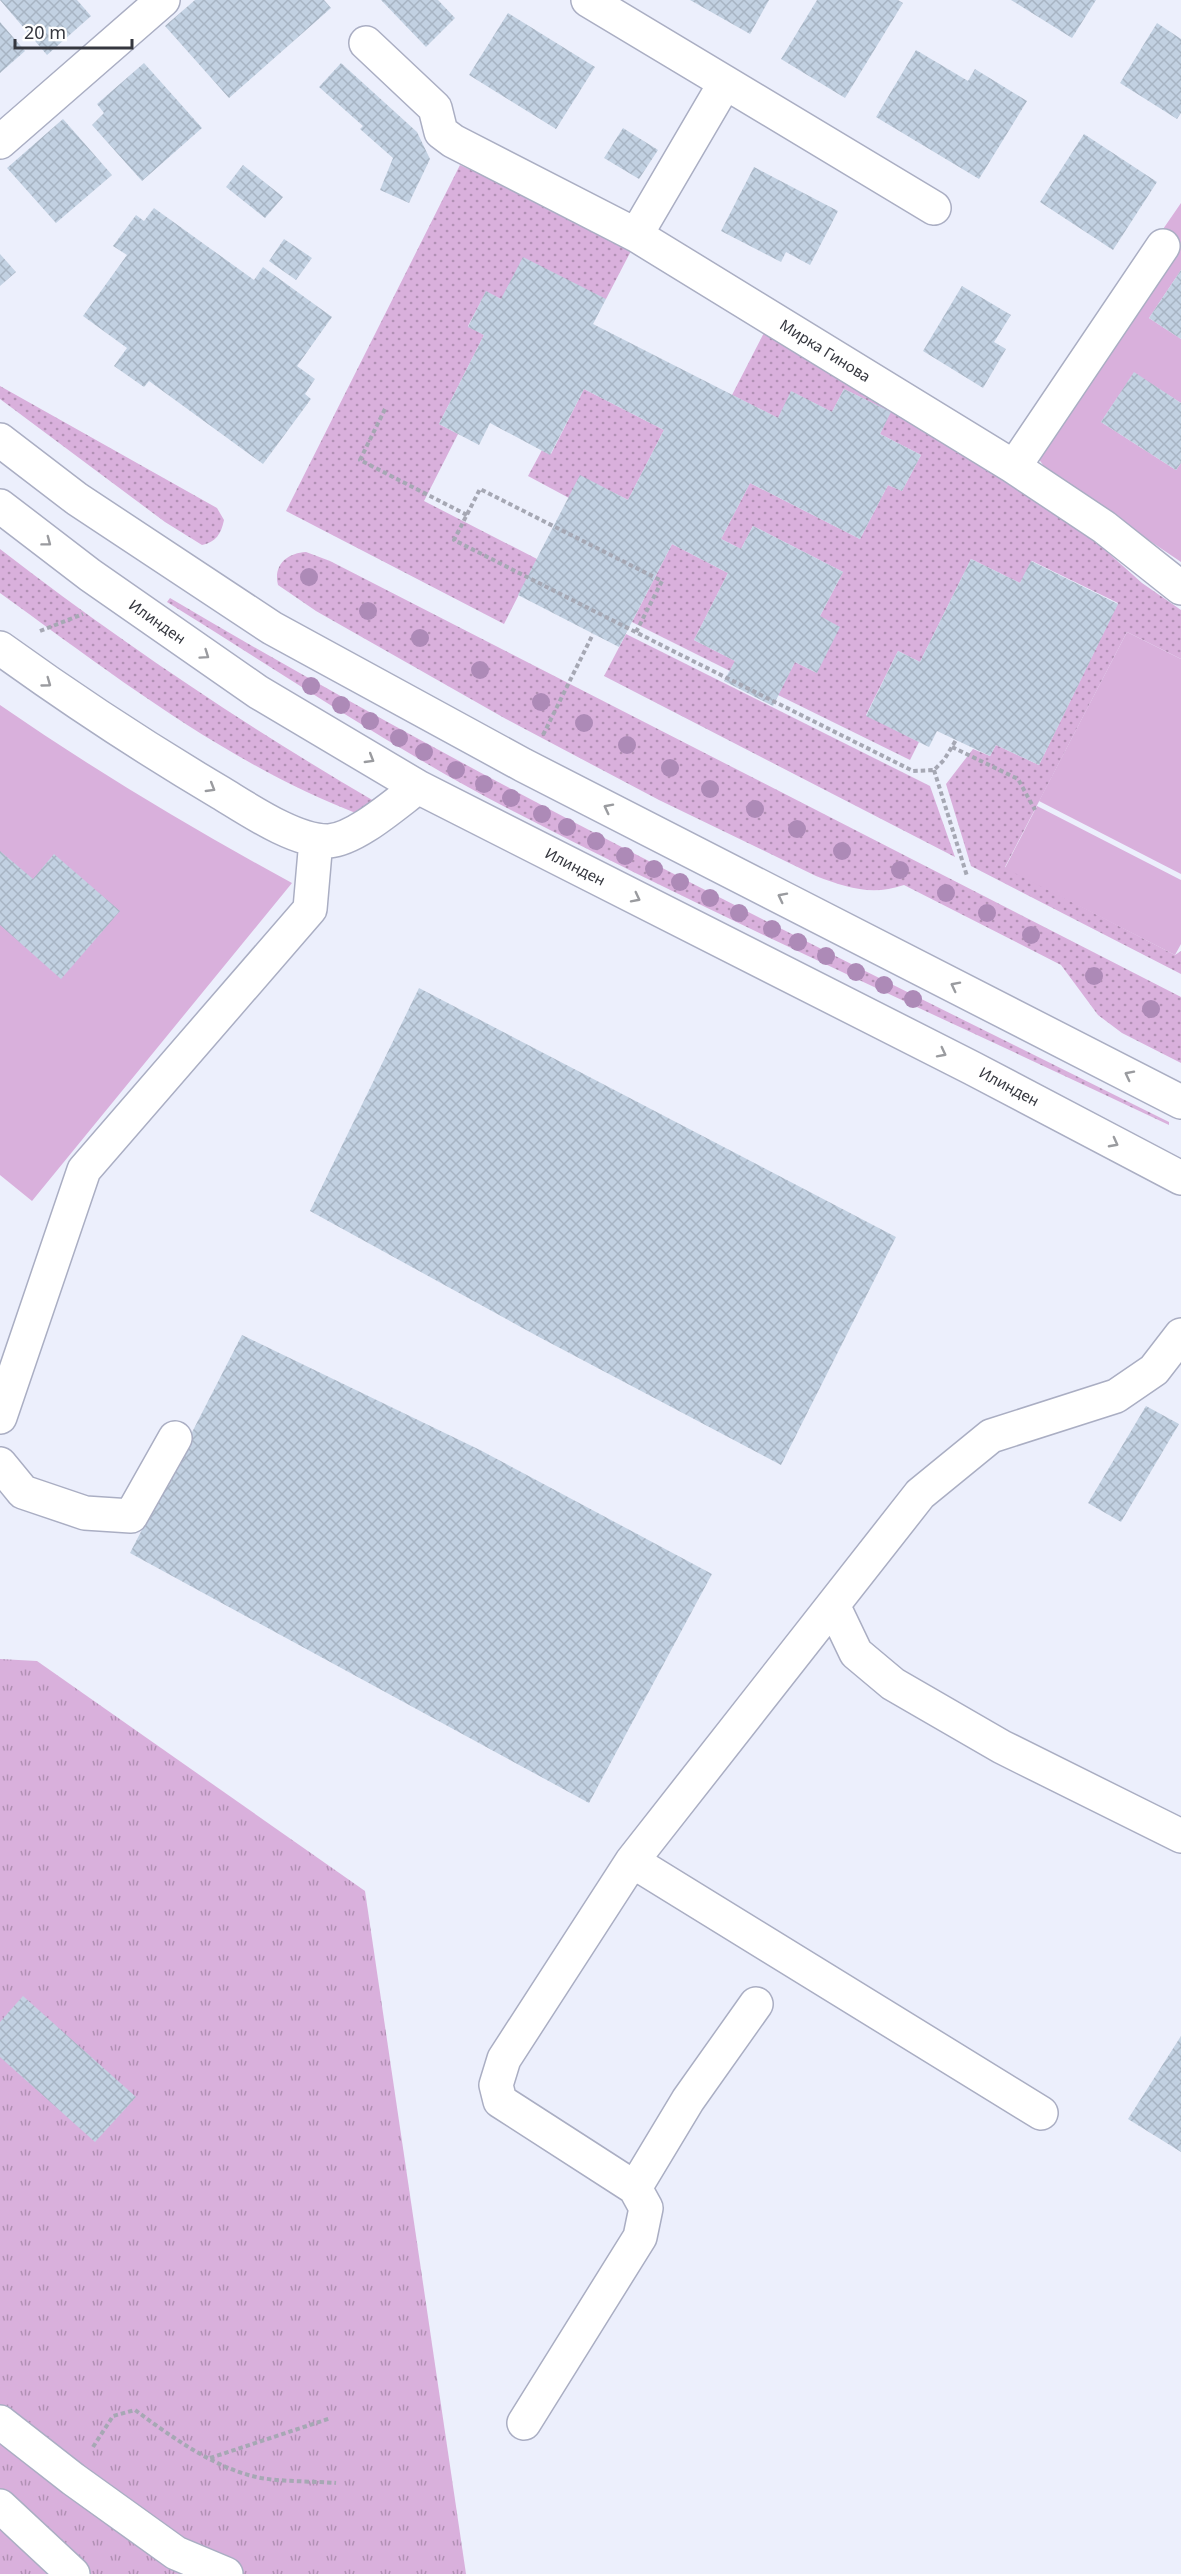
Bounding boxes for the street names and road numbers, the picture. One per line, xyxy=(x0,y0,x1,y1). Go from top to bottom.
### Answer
street label: Мирка Гинова xyxy=(776,314,875,386)
street label: Илинден xyxy=(125,594,190,648)
street label: Илинден xyxy=(542,842,609,890)
street label: Илинден xyxy=(976,1062,1043,1110)

